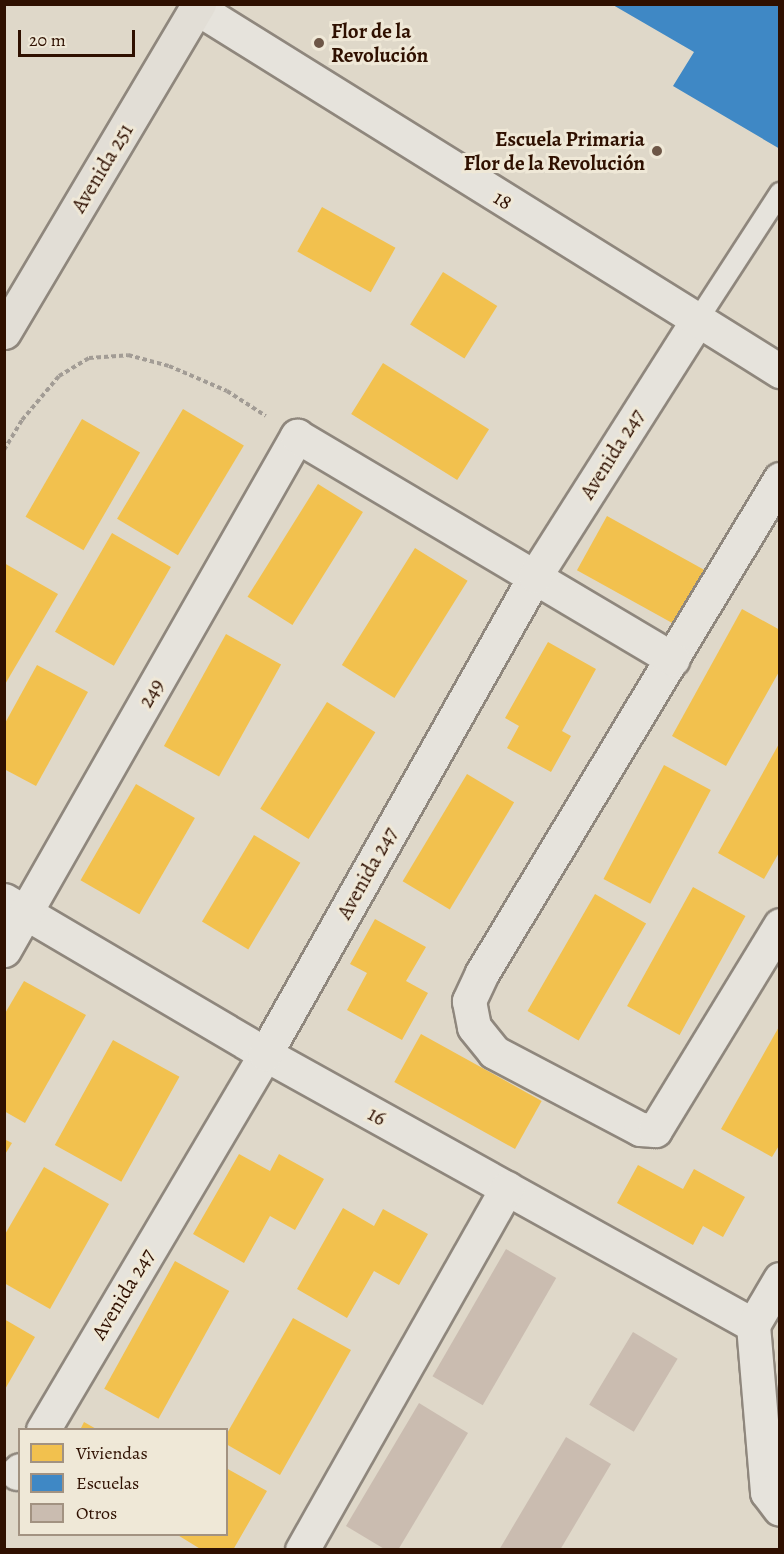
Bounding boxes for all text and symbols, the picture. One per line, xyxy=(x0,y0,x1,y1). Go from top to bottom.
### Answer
scale bar xyxy=(21,18,138,56)
place label: Flor de la Revolución xyxy=(331,18,428,68)
text: 20 m xyxy=(29,28,66,52)
marker: Flor de la Revolución xyxy=(312,36,326,50)
street label: Avenida 251 xyxy=(66,119,138,217)
place label: Escuela Primaria Flor de la Revolución xyxy=(464,126,645,176)
marker: Escuela Primaria Flor de la Revolución xyxy=(650,144,664,158)
street label: 18 xyxy=(489,185,517,215)
street label: Avenida 247 xyxy=(574,404,650,504)
street label: 249 xyxy=(133,674,169,712)
street label: Avenida 247 xyxy=(331,823,403,923)
street label: 16 xyxy=(364,1101,390,1131)
street label: Avenida 247 xyxy=(86,1244,160,1344)
legend xyxy=(18,1428,228,1536)
text: Viviendas xyxy=(76,1441,148,1465)
text: Escuelas xyxy=(76,1471,139,1495)
text: Otros xyxy=(76,1501,117,1525)

